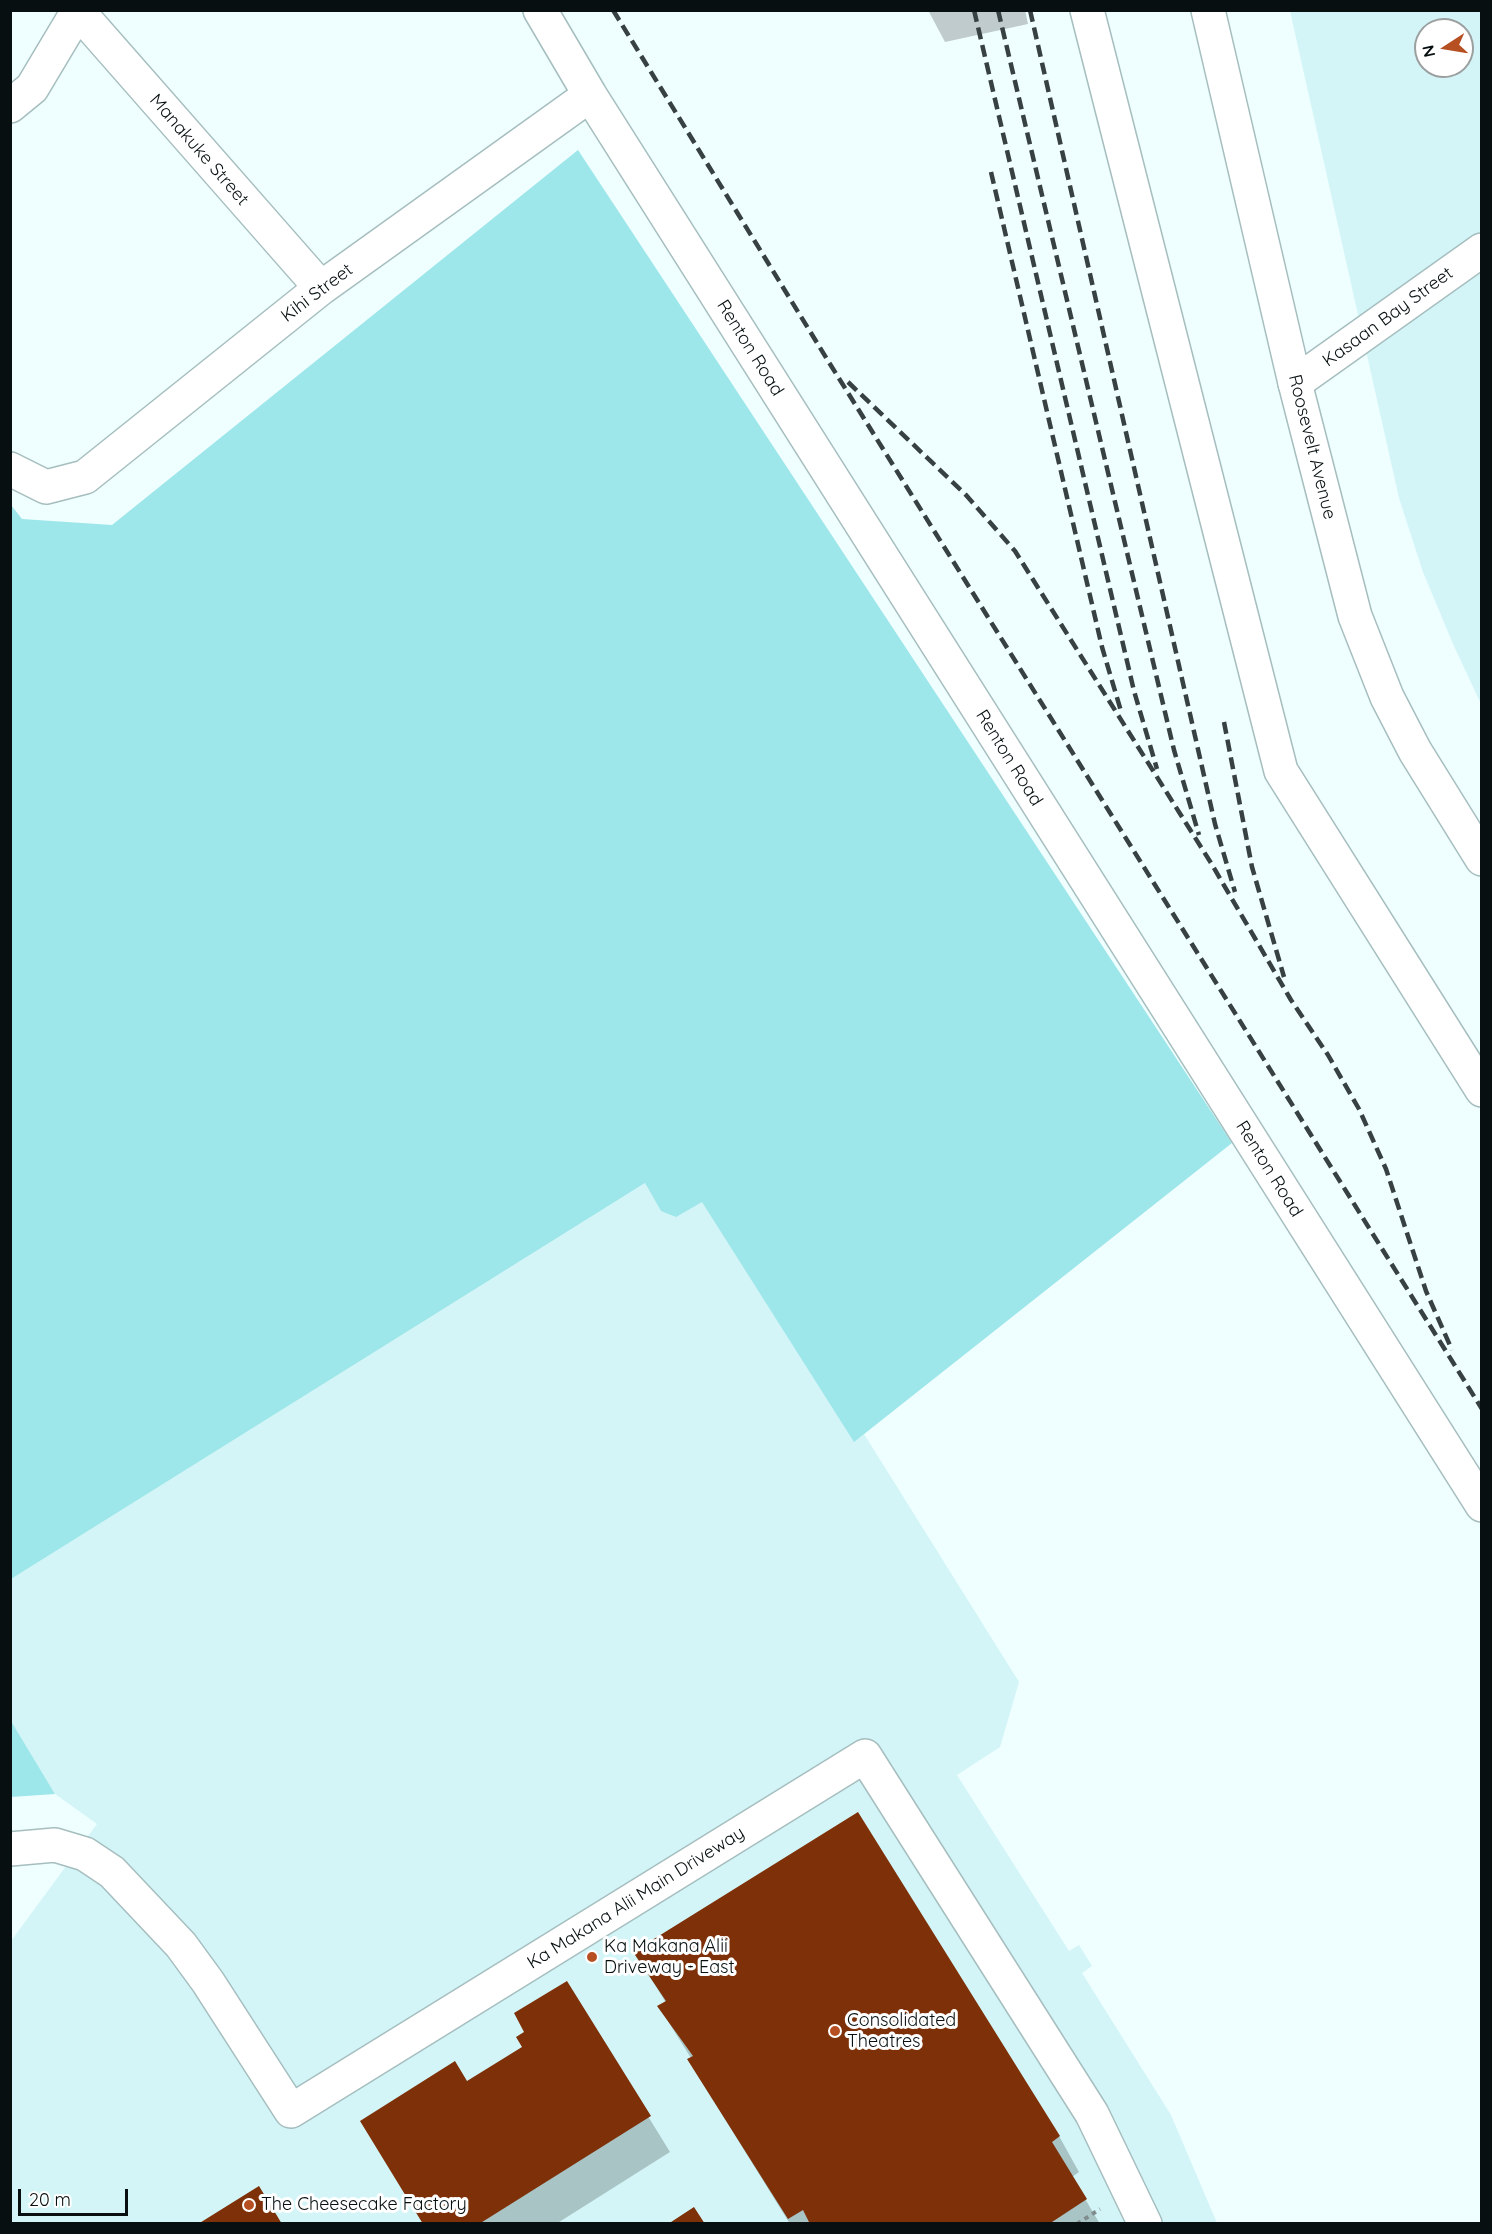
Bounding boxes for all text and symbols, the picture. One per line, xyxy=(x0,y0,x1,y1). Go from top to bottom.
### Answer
north arrow xyxy=(1414,18,1474,78)
text: N xyxy=(1417,44,1439,59)
street label: Manakuke Street xyxy=(145,90,253,210)
street label: Kihi Street xyxy=(277,259,357,327)
street label: Kasaan Bay Street xyxy=(1319,262,1457,372)
street label: Renton Road xyxy=(712,296,788,400)
street label: Roosevelt Avenue xyxy=(1284,372,1340,522)
street label: Renton Road xyxy=(971,706,1047,810)
street label: Renton Road xyxy=(1231,1117,1307,1221)
street label: Ka Makana Alii Main Driveway xyxy=(523,1822,749,1974)
place label: Ka Makana Alii Driveway - East xyxy=(604,1936,735,1978)
marker: Ka Makana Alii Driveway - East xyxy=(585,1950,599,1964)
place label: Consolidated Theatres xyxy=(847,2010,956,2052)
marker: Consolidated Theatres xyxy=(828,2024,842,2038)
scale bar xyxy=(21,2177,130,2215)
text: 20 m xyxy=(29,2188,71,2211)
place label: The Cheesecake Factory xyxy=(261,2194,467,2216)
marker: The Cheesecake Factory xyxy=(242,2198,256,2212)

